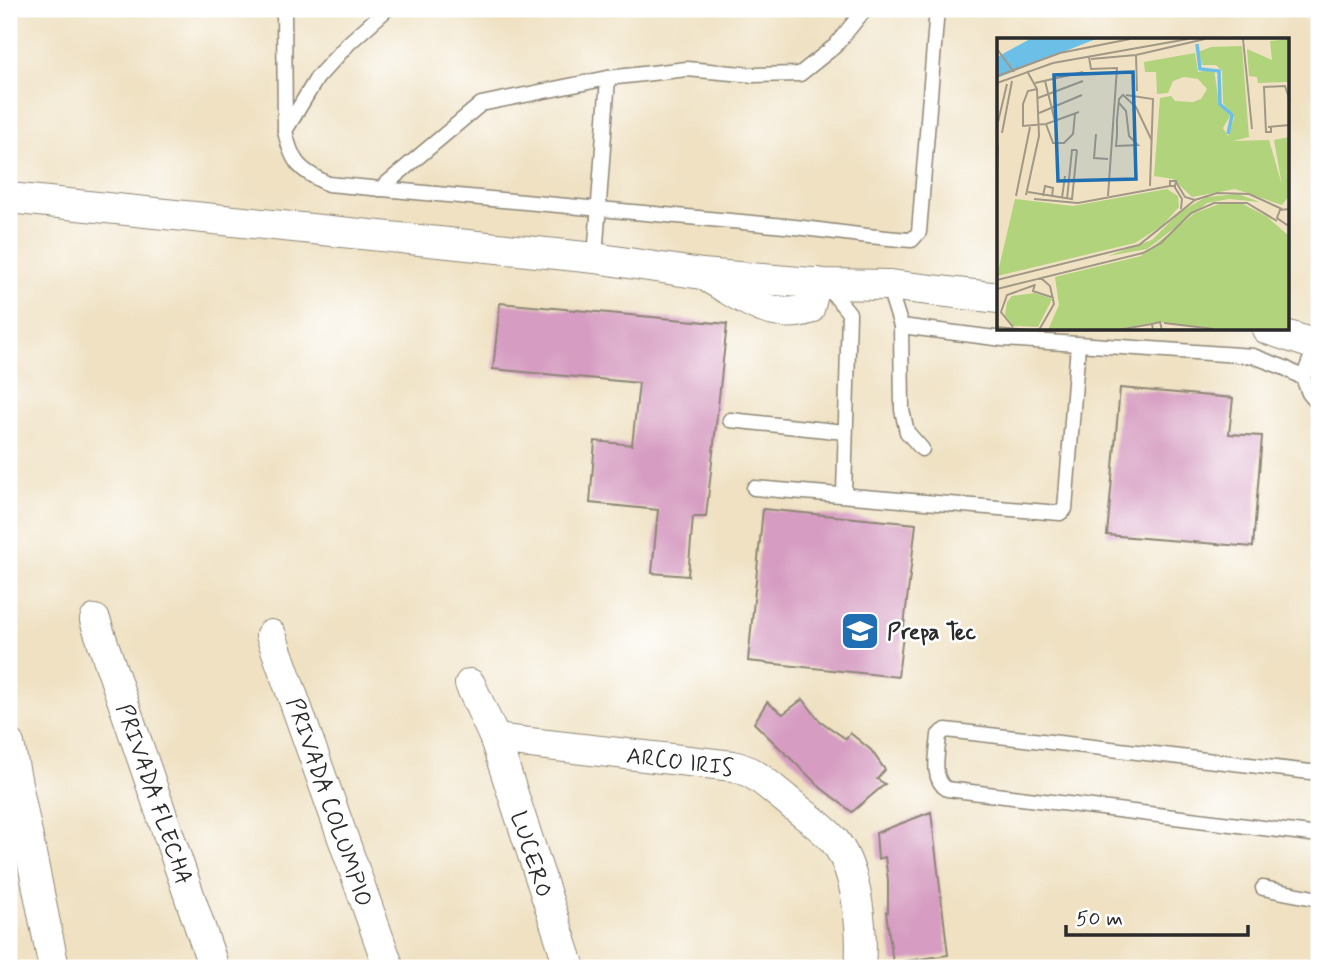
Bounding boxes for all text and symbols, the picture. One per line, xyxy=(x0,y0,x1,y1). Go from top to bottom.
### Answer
inset map xyxy=(997,38,1290,331)
school or university icon: Prepa Tec xyxy=(839,610,881,652)
place label: Prepa Tec xyxy=(887,618,977,648)
street label: PRIVADA COLUMPIO xyxy=(278,694,378,911)
street label: PRIVADA FLECHA xyxy=(108,700,198,889)
street label: ARCO IRIS xyxy=(625,742,735,784)
street label: LUCERO xyxy=(502,808,558,901)
scale bar xyxy=(1066,893,1248,937)
text: 50 m xyxy=(1076,905,1123,933)

